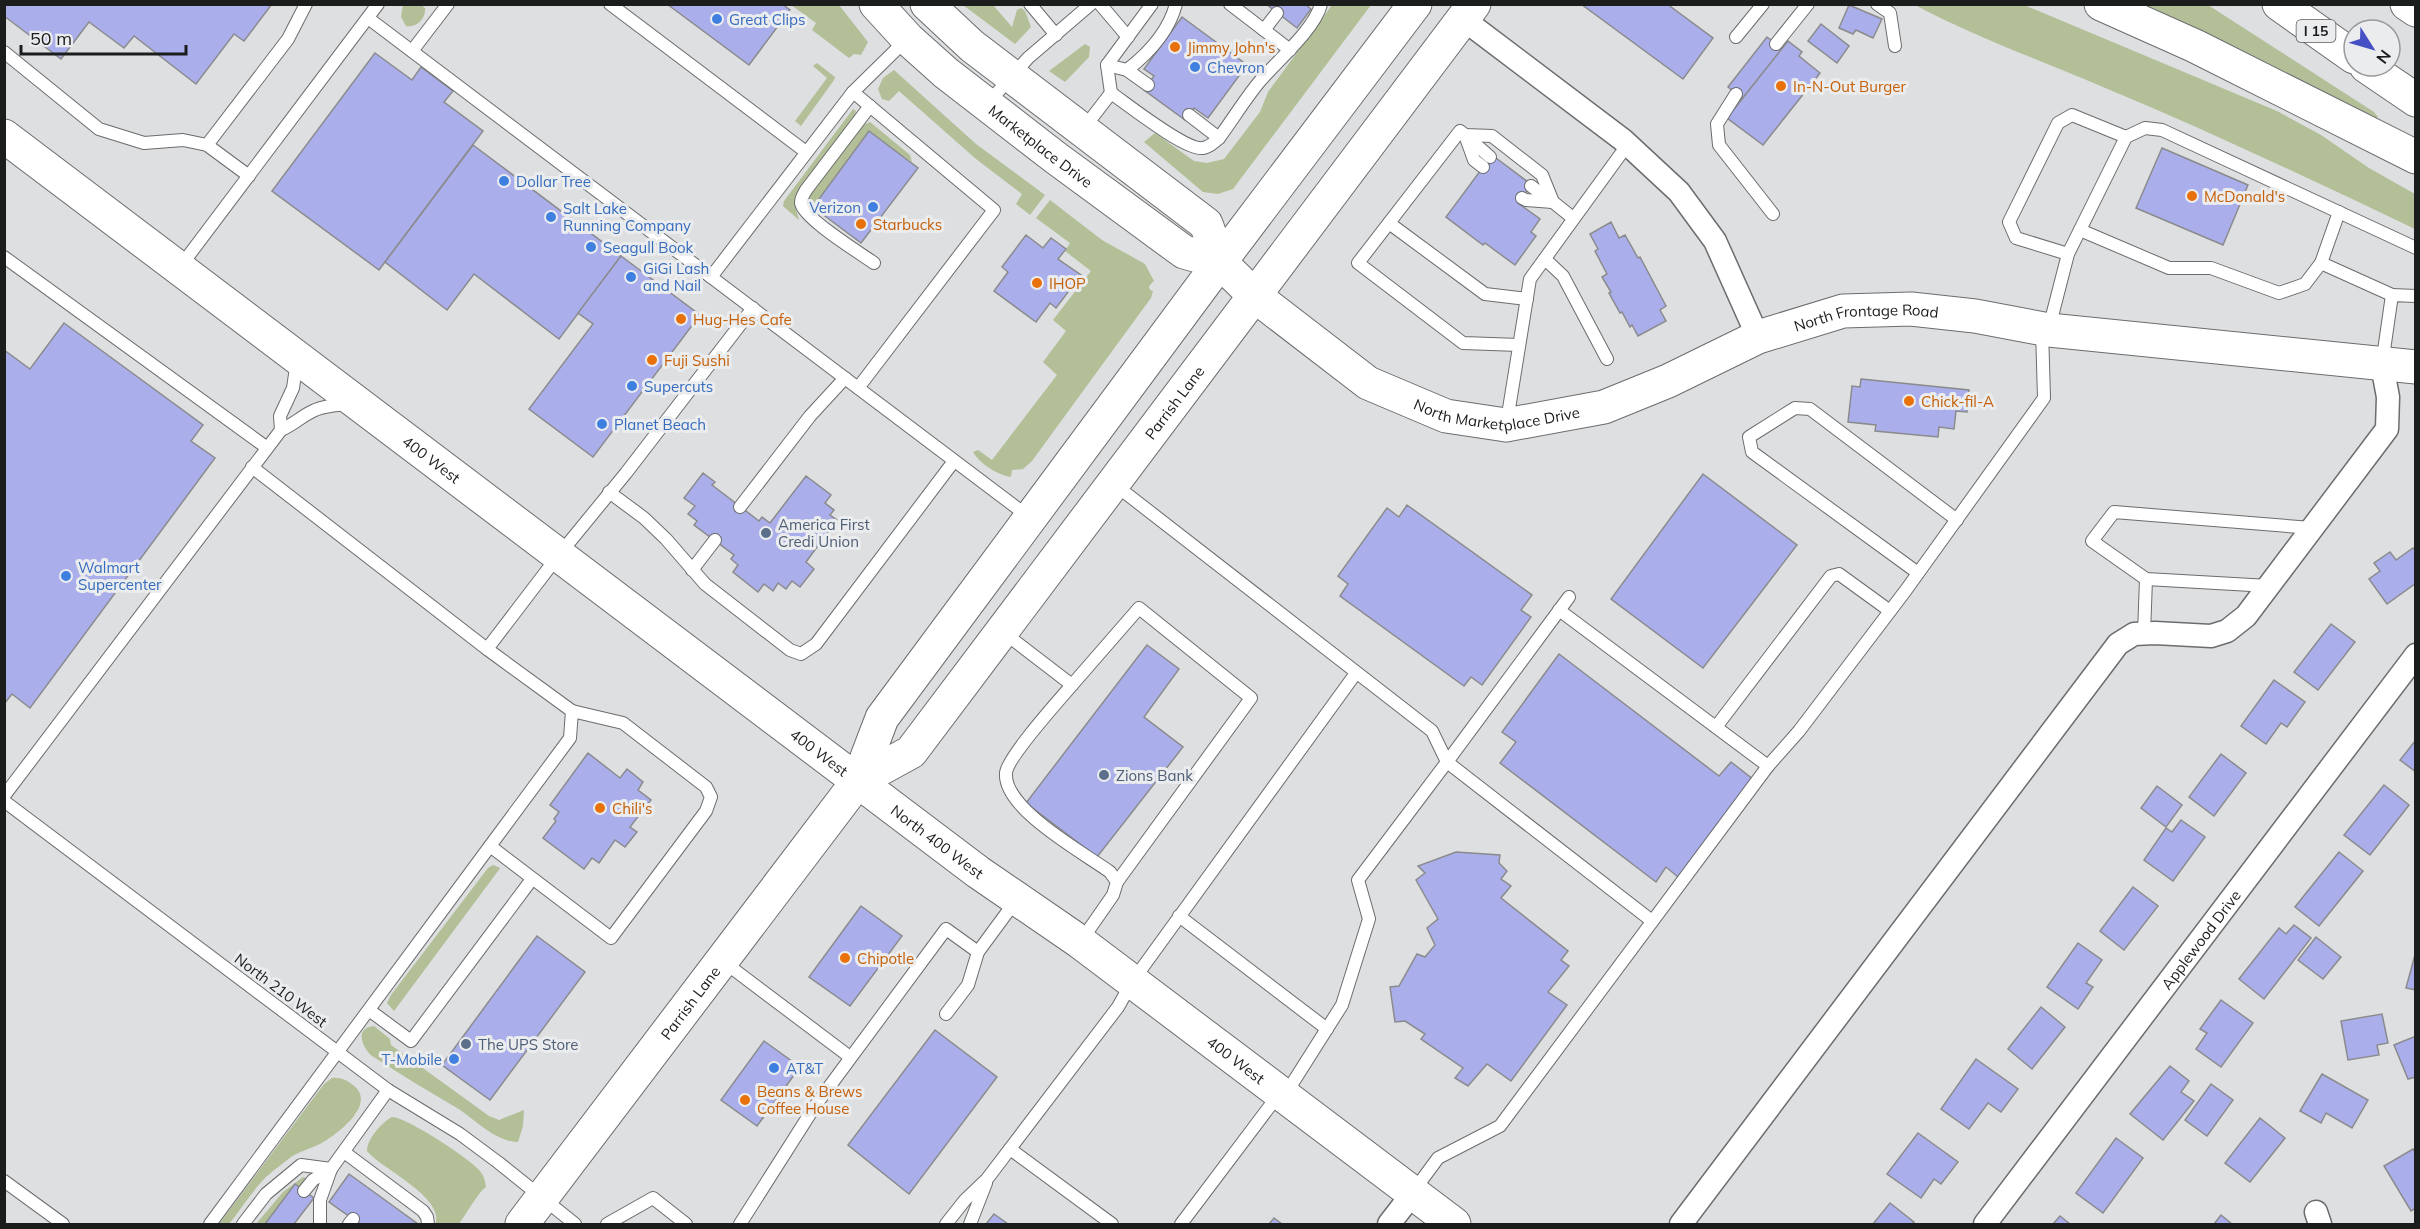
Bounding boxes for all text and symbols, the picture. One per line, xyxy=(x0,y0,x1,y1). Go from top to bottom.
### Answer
place label: Great Clips xyxy=(729,10,805,29)
marker: Great Clips xyxy=(710,12,724,26)
scale bar xyxy=(21,18,186,56)
north arrow xyxy=(2342,18,2402,78)
road number: I 15 xyxy=(2296,20,2336,42)
text: 50 m xyxy=(30,27,72,50)
place label: Jimmy John's xyxy=(1187,38,1276,57)
marker: Jimmy John's xyxy=(1168,40,1182,54)
text: N xyxy=(2372,46,2396,68)
place label: Chevron xyxy=(1207,58,1265,77)
marker: Chevron xyxy=(1188,60,1202,74)
place label: In-N-Out Burger xyxy=(1793,77,1907,96)
marker: In-N-Out Burger xyxy=(1774,79,1788,93)
street label: Marketplace Drive xyxy=(985,100,1097,191)
place label: Dollar Tree xyxy=(516,172,591,191)
marker: Dollar Tree xyxy=(497,174,511,188)
place label: McDonald's xyxy=(2204,187,2285,206)
marker: McDonald's xyxy=(2185,189,2199,203)
place label: Verizon xyxy=(809,198,861,217)
place label: Salt Lake Running Company xyxy=(563,199,691,235)
marker: Verizon xyxy=(866,200,880,214)
marker: Salt Lake Running Company xyxy=(544,210,558,224)
place label: Starbucks xyxy=(873,215,942,234)
marker: Starbucks xyxy=(854,217,868,231)
place label: Seagull Book xyxy=(603,238,694,257)
marker: Seagull Book xyxy=(584,240,598,254)
place label: GiGi Lash and Nail xyxy=(643,259,709,295)
marker: GiGi Lash and Nail xyxy=(624,270,638,284)
place label: IHOP xyxy=(1049,274,1086,293)
marker: IHOP xyxy=(1030,276,1044,290)
street label: North Frontage Road xyxy=(1791,299,1940,335)
place label: Hug-Hes Cafe xyxy=(693,310,792,329)
marker: Hug-Hes Cafe xyxy=(674,312,688,326)
place label: Fuji Sushi xyxy=(664,351,730,370)
marker: Fuji Sushi xyxy=(645,353,659,367)
street label: Parrish Lane xyxy=(1140,362,1208,443)
place label: Supercuts xyxy=(644,377,713,396)
marker: Supercuts xyxy=(625,379,639,393)
place label: Chick-fil-A xyxy=(1921,392,1994,411)
street label: North Marketplace Drive xyxy=(1411,394,1581,435)
marker: Chick-fil-A xyxy=(1902,394,1916,408)
place label: Planet Beach xyxy=(614,415,706,434)
marker: Planet Beach xyxy=(595,417,609,431)
street label: 400 West xyxy=(399,431,464,487)
place label: America First Credi Union xyxy=(778,515,870,551)
marker: America First Credi Union xyxy=(759,526,773,540)
place label: Walmart Supercenter xyxy=(78,558,162,594)
marker: Walmart Supercenter xyxy=(59,569,73,583)
street label: 400 West xyxy=(787,724,852,780)
place label: Zions Bank xyxy=(1116,766,1193,785)
marker: Zions Bank xyxy=(1097,768,1111,782)
place label: Chili's xyxy=(612,799,653,818)
street label: North 400 West xyxy=(887,800,987,883)
marker: Chili's xyxy=(593,801,607,815)
street label: Applewood Drive xyxy=(2157,886,2244,993)
street label: North 210 West xyxy=(231,949,331,1031)
place label: Chipotle xyxy=(857,949,914,968)
marker: Chipotle xyxy=(838,951,852,965)
street label: Parrish Lane xyxy=(656,962,724,1043)
street label: 400 West xyxy=(1203,1032,1269,1088)
place label: The UPS Store xyxy=(478,1035,578,1054)
marker: The UPS Store xyxy=(459,1037,473,1051)
place label: T-Mobile xyxy=(381,1050,442,1069)
marker: T-Mobile xyxy=(447,1052,461,1066)
place label: AT&T xyxy=(786,1059,823,1078)
marker: AT&T xyxy=(767,1061,781,1075)
place label: Beans & Brews Coffee House xyxy=(757,1082,862,1118)
marker: Beans & Brews Coffee House xyxy=(738,1093,752,1107)

